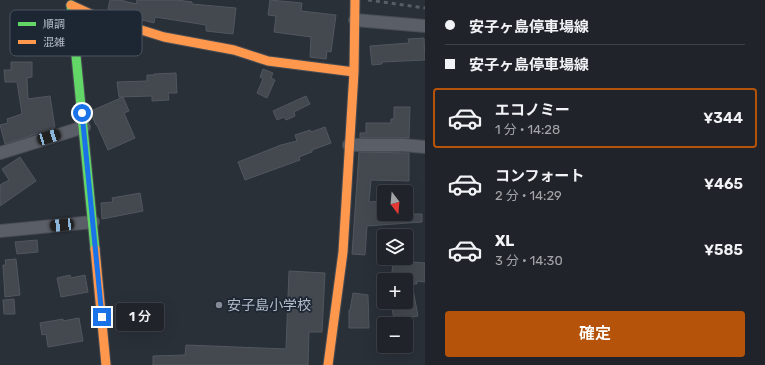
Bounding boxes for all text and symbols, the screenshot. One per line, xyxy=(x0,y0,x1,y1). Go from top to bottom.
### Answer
legend xyxy=(10,10,142,56)
text: 順調 xyxy=(43,18,65,31)
text: 安子ヶ島停車場線 xyxy=(469,18,589,36)
text: 混雑 xyxy=(43,36,65,49)
text: 安子ヶ島停車場線 xyxy=(469,56,589,74)
icon: car xyxy=(447,100,483,136)
text: エコノミー xyxy=(495,101,570,119)
route start xyxy=(73,104,91,122)
text: ¥344 xyxy=(703,109,743,127)
text: 1 分 · 14:28 xyxy=(495,122,560,137)
car xyxy=(36,128,62,146)
icon: car xyxy=(447,166,483,202)
text: コンフォート xyxy=(495,167,585,185)
text: ¥465 xyxy=(704,175,743,193)
north arrow xyxy=(377,185,413,221)
map controls xyxy=(377,185,413,353)
text: 2 分 · 14:29 xyxy=(495,188,562,203)
car xyxy=(49,218,75,232)
button: layers xyxy=(377,229,413,265)
icon: car xyxy=(447,232,483,268)
text: XL xyxy=(495,232,514,250)
text: ¥585 xyxy=(704,241,743,259)
text: 3 分 · 14:30 xyxy=(495,253,563,268)
button: + xyxy=(377,273,413,309)
place label: 安子島小学校 xyxy=(227,297,311,314)
marker: 安子島小学校 xyxy=(214,300,224,310)
callout: 1 分 xyxy=(116,303,164,331)
route end xyxy=(93,308,111,326)
text: 1 分 xyxy=(129,309,151,324)
button: 確定 xyxy=(445,311,745,357)
button: − xyxy=(377,317,413,353)

